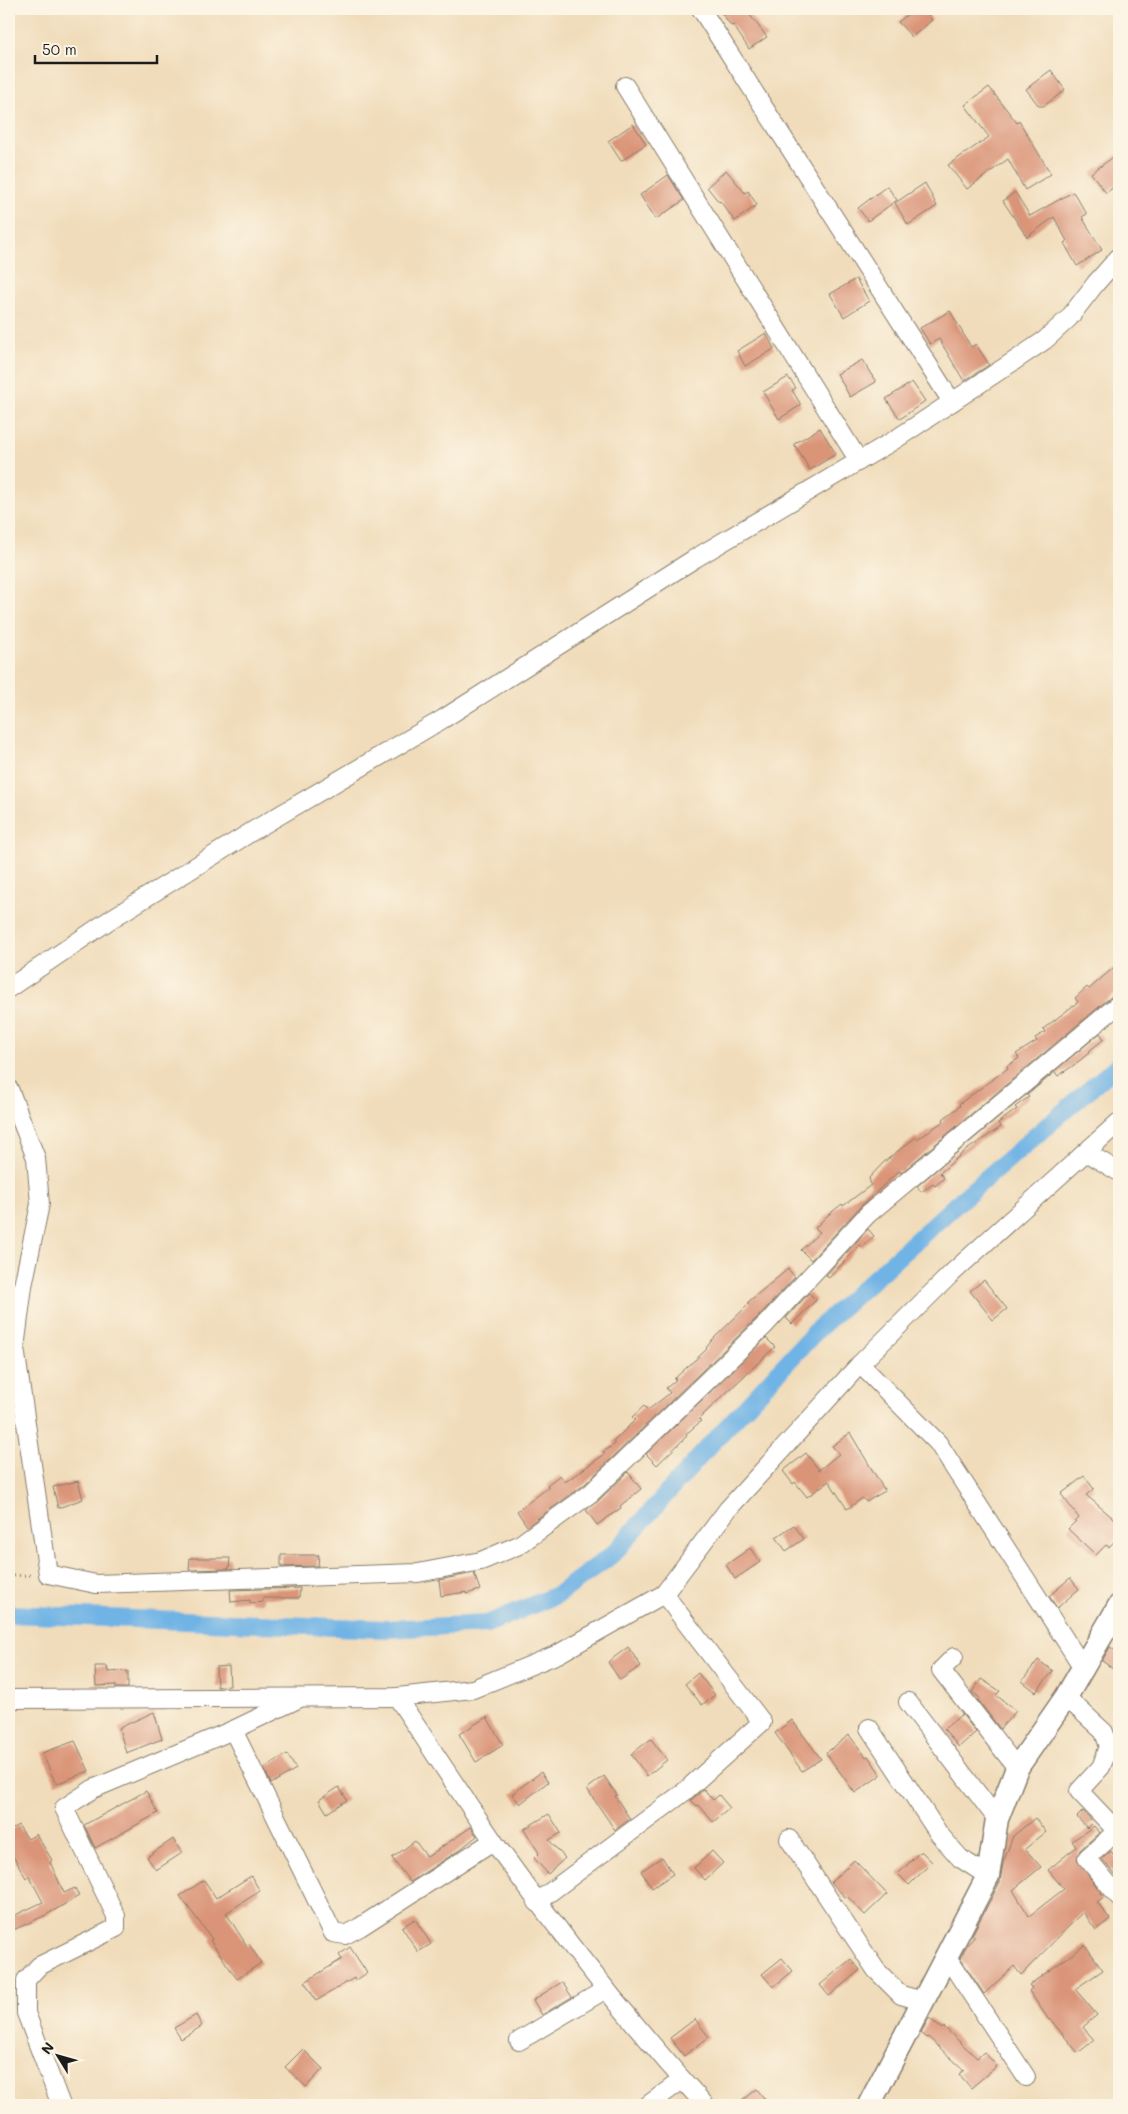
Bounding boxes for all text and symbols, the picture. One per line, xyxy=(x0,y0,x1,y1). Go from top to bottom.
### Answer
scale bar xyxy=(35,32,158,64)
text: 50 m xyxy=(42,39,77,59)
north arrow xyxy=(32,2032,82,2082)
text: N xyxy=(36,2038,58,2058)

